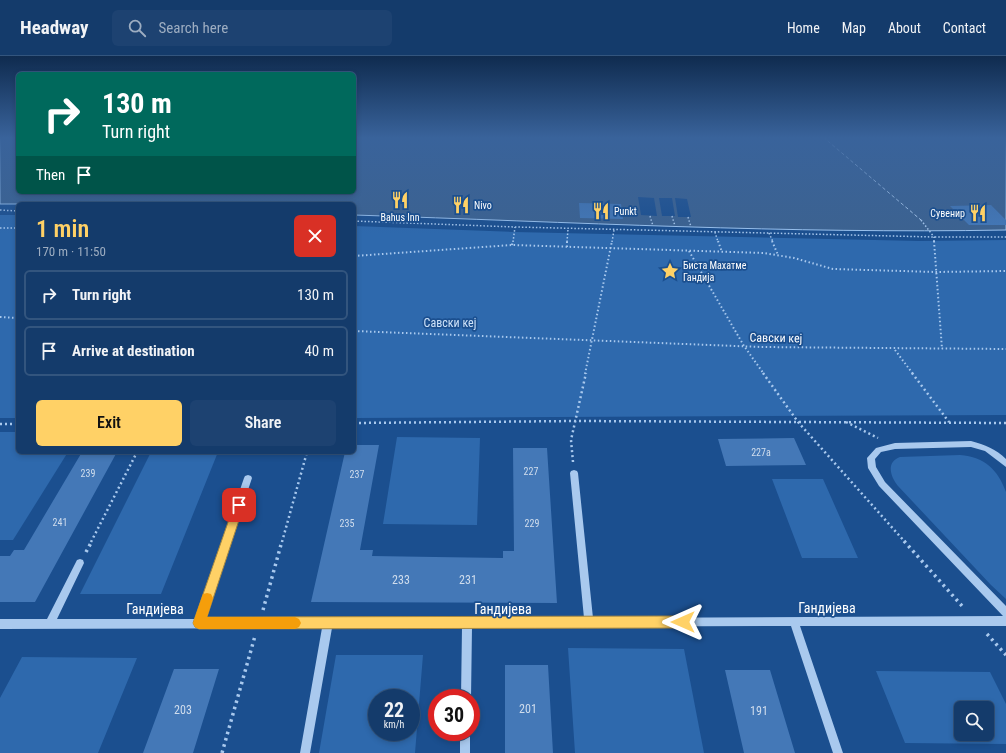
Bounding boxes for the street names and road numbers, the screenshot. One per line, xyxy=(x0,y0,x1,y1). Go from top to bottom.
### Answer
street label: Савски кеј xyxy=(749,331,803,345)
street label: Гандијева xyxy=(798,600,856,616)
street label: Гандијева xyxy=(126,601,184,617)
street label: Гандијева xyxy=(474,601,532,617)

